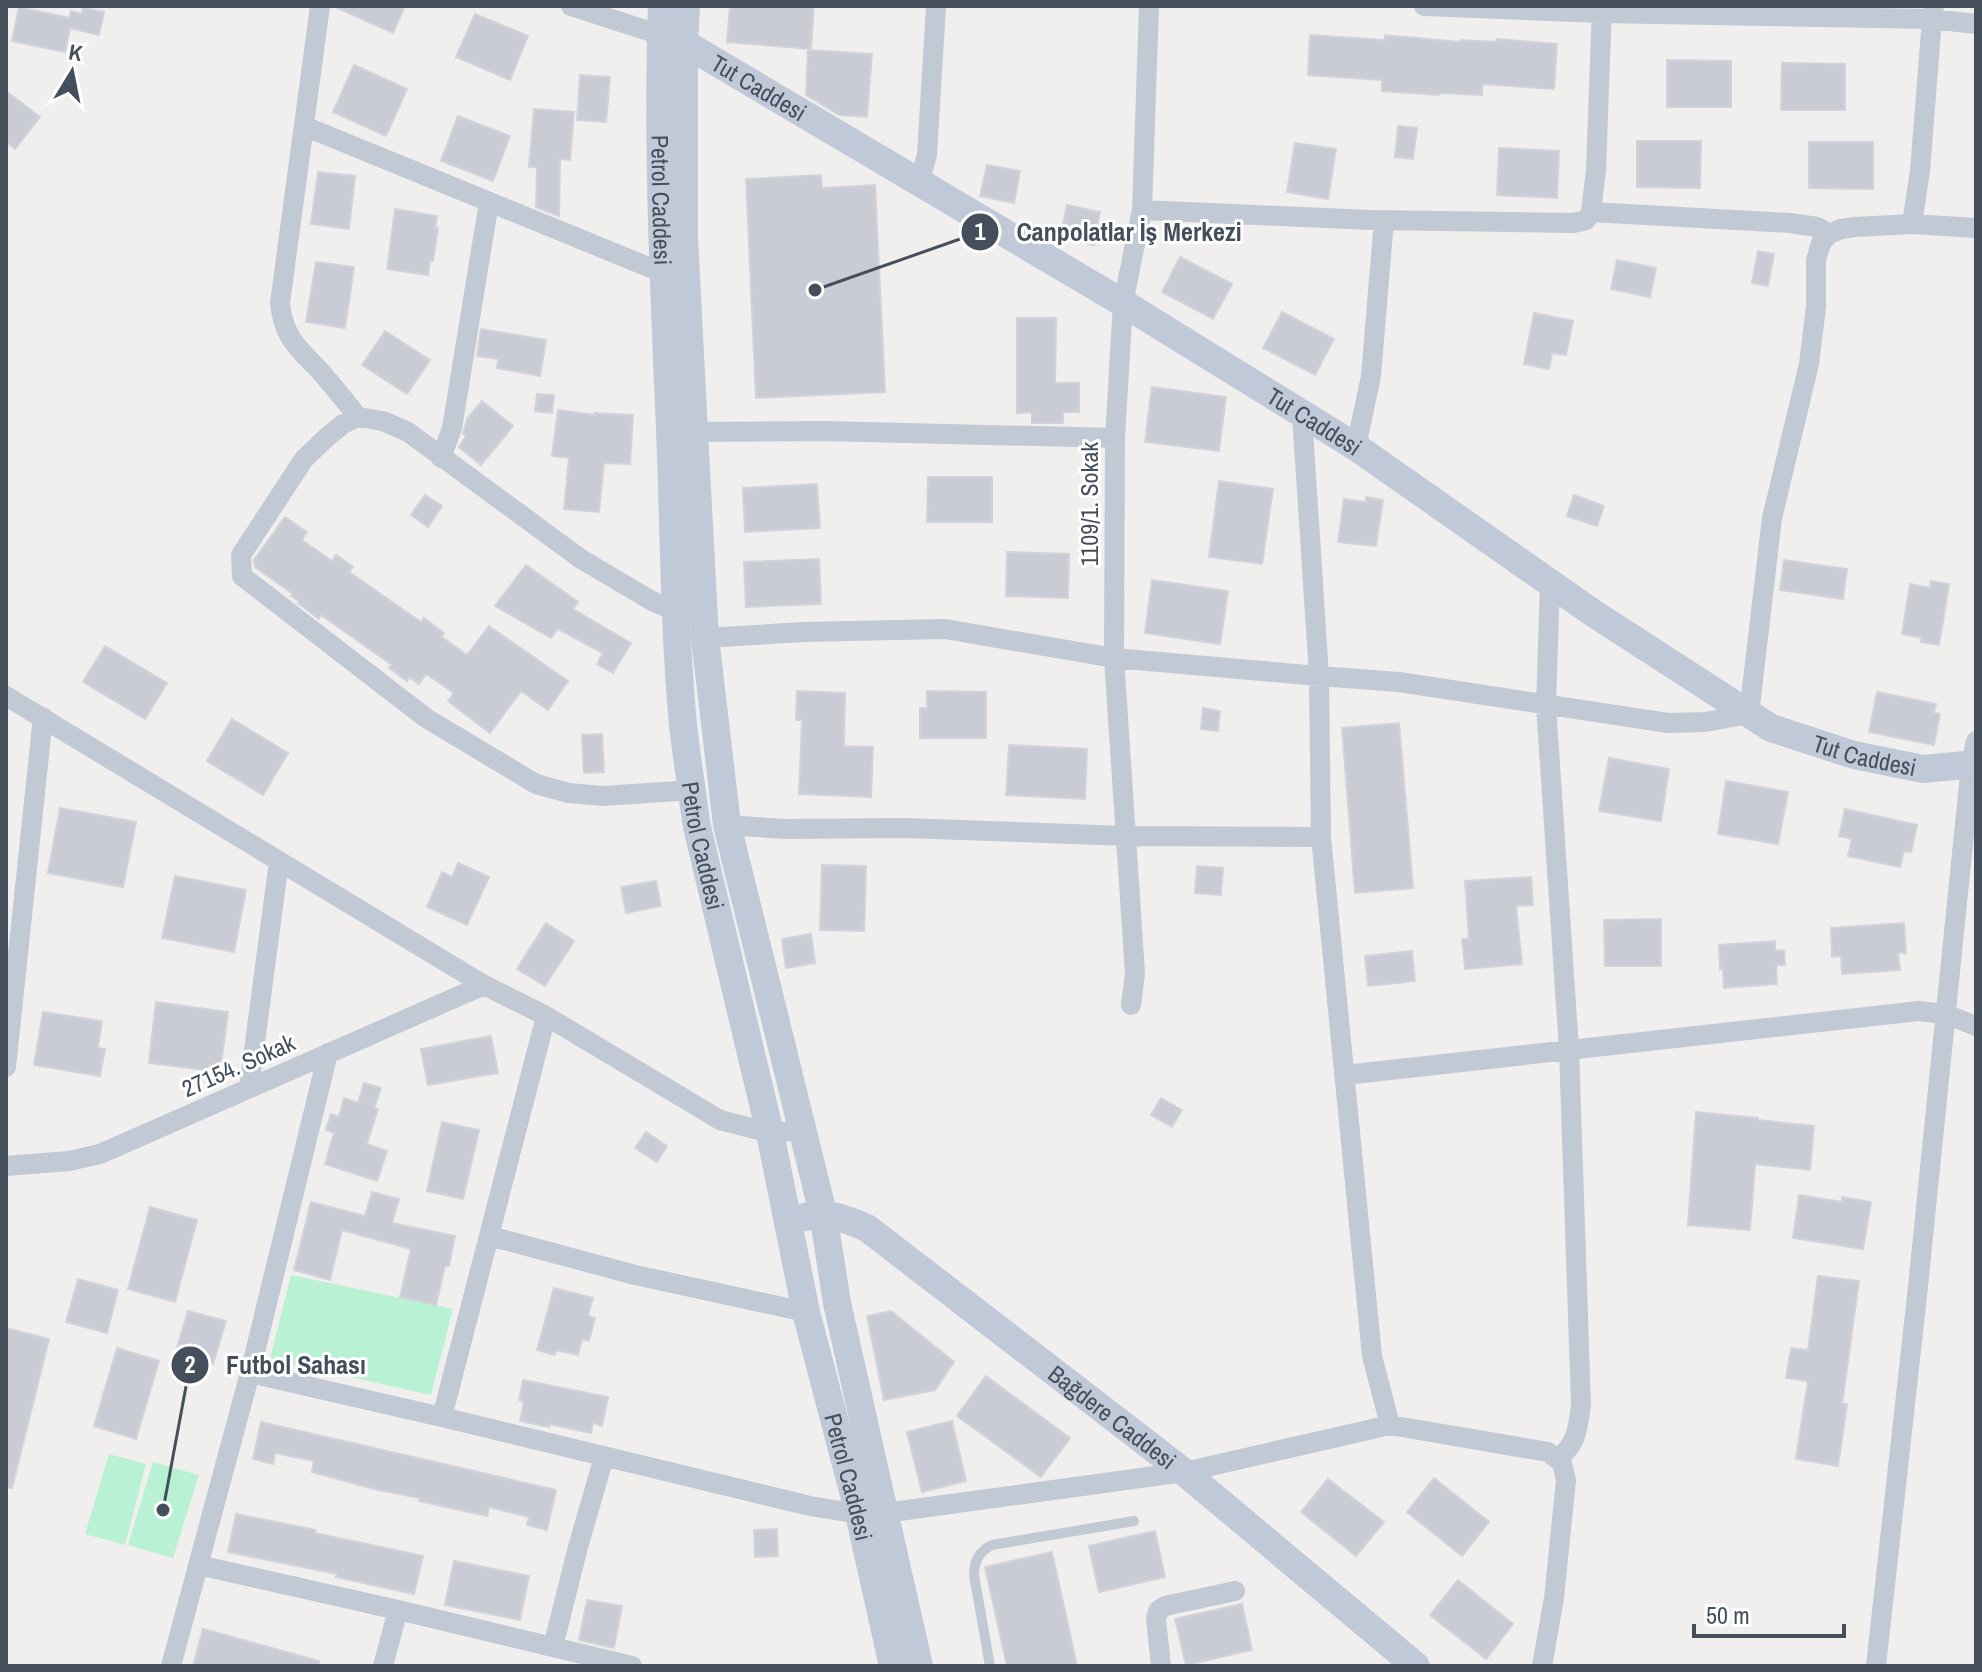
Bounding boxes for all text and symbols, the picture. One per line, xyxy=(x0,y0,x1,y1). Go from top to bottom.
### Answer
north arrow xyxy=(32,32,112,112)
text: K xyxy=(66,36,84,68)
street label: Tut Caddesi xyxy=(705,47,813,128)
street label: Petrol Caddesi xyxy=(644,135,679,266)
callout: Canpolatlar İş Merkezi xyxy=(960,207,1257,257)
text: Canpolatlar İş Merkezi xyxy=(1016,214,1242,249)
text: 1 xyxy=(975,215,986,247)
street label: Tut Caddesi xyxy=(1261,380,1368,462)
street label: 1109/1. Sokak xyxy=(1073,442,1105,566)
street label: Tut Caddesi xyxy=(1809,727,1919,783)
street label: Petrol Caddesi xyxy=(675,780,732,913)
street label: 27154. Sokak xyxy=(177,1026,300,1104)
callout: Futbol Sahası xyxy=(170,1340,381,1390)
text: Futbol Sahası xyxy=(226,1347,366,1382)
text: 2 xyxy=(185,1348,196,1380)
street label: Bağdere Caddesi xyxy=(1042,1357,1183,1476)
street label: Petrol Caddesi xyxy=(817,1410,880,1544)
scale bar xyxy=(1694,1588,1844,1638)
text: 50 m xyxy=(1706,1599,1750,1631)

